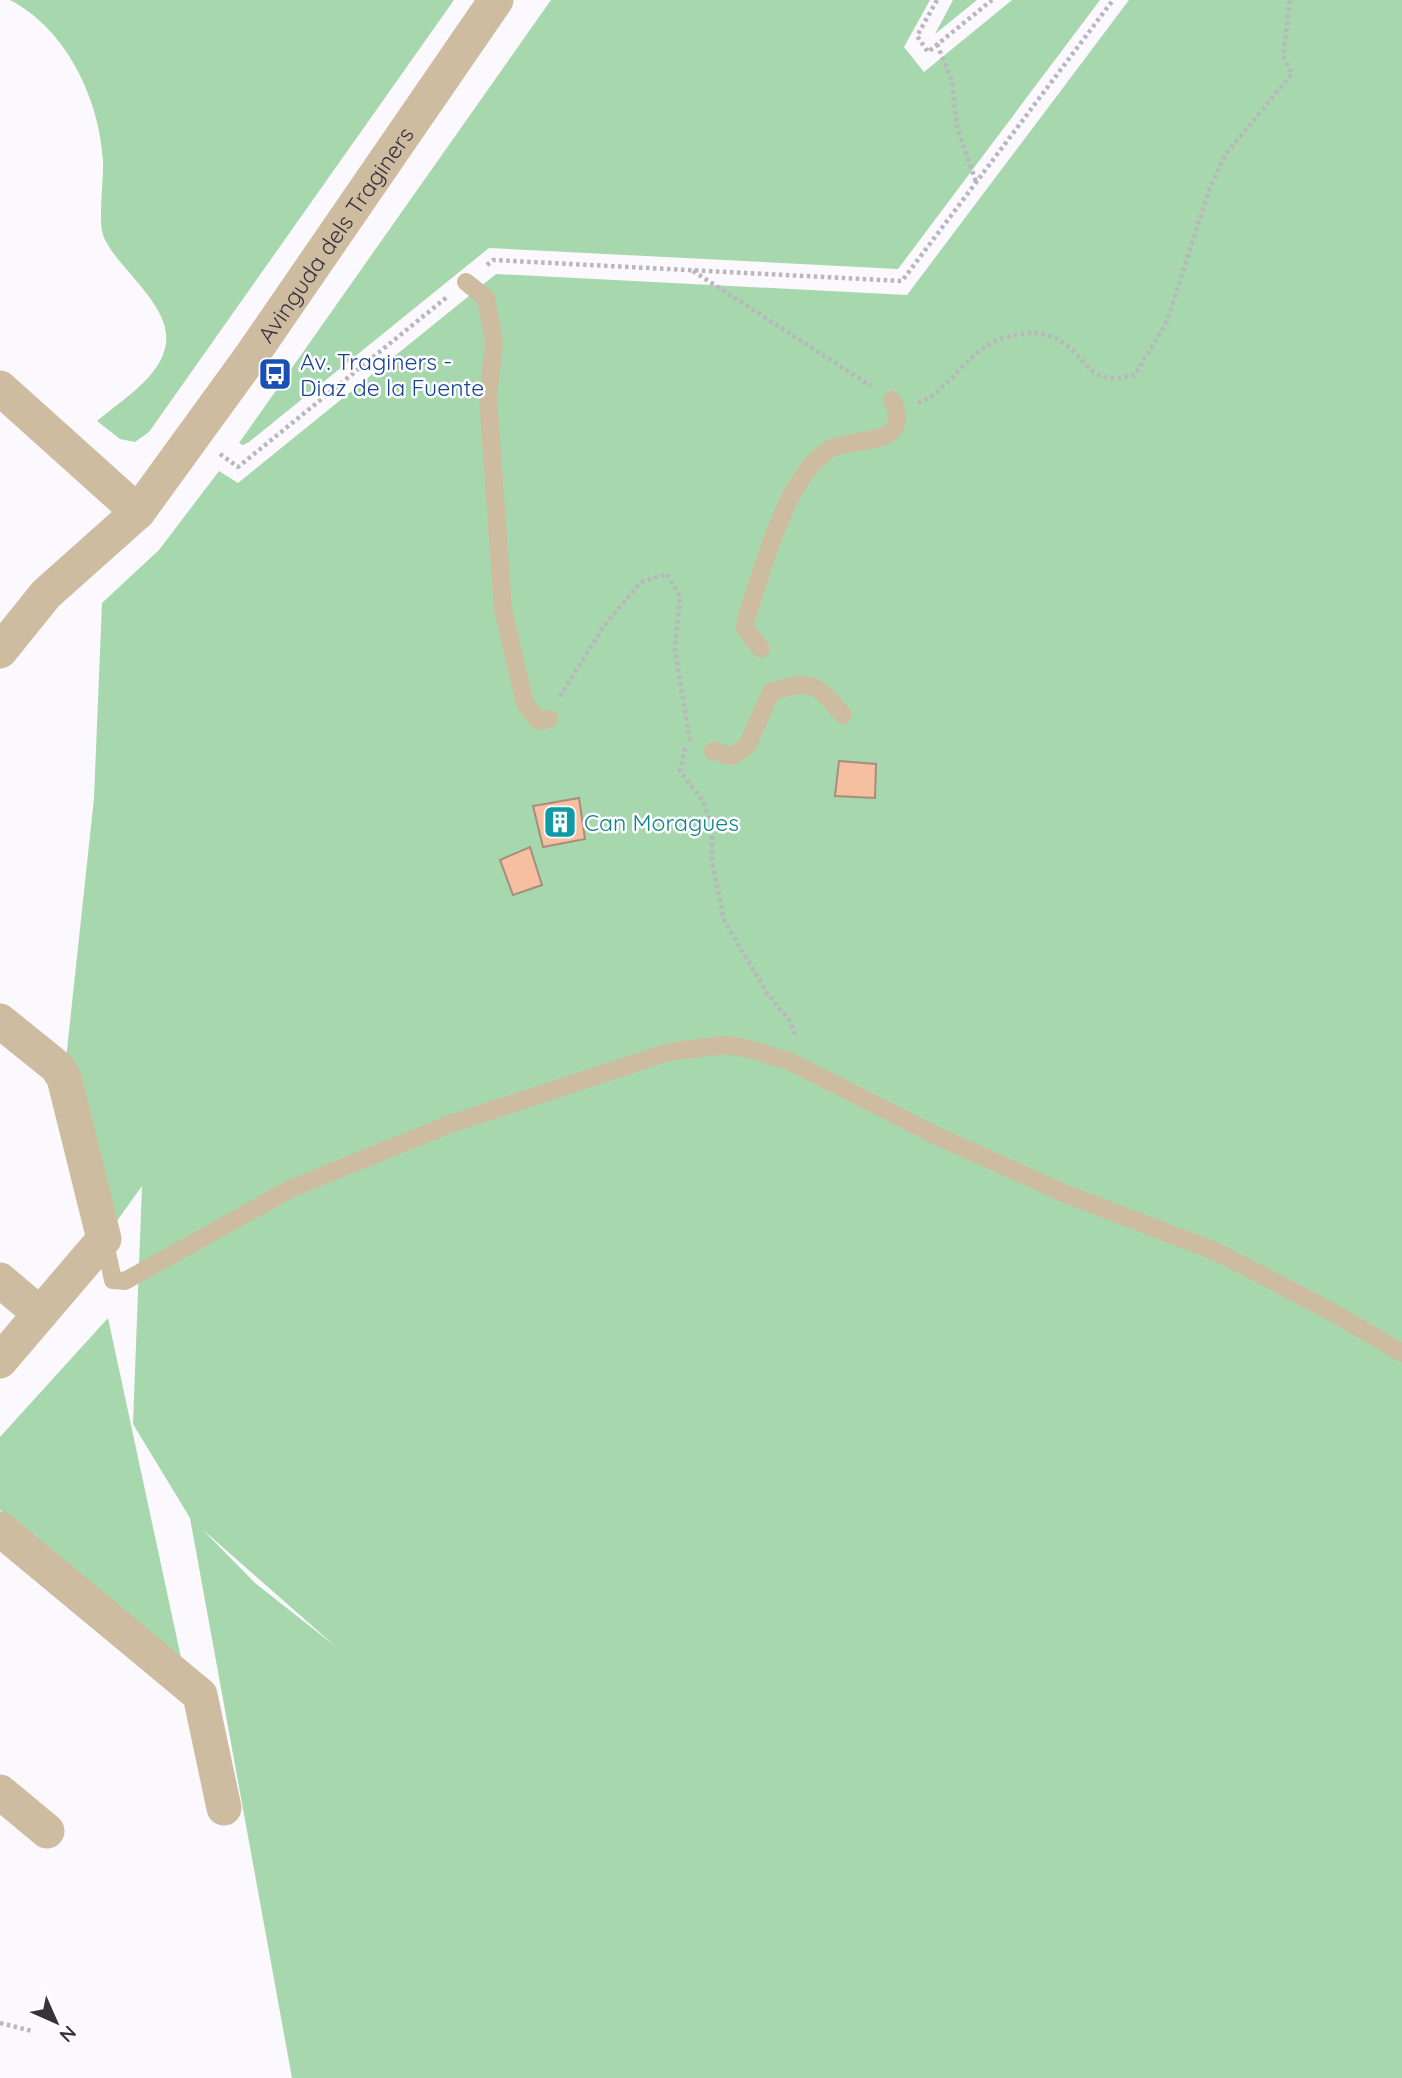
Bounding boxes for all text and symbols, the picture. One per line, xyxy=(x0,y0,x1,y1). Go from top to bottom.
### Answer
street label: Avinguda dels Traginers xyxy=(251,121,419,348)
place label: Av. Traginers - Diaz de la Fuente xyxy=(300,347,484,402)
bus stop icon: Av. Traginers - Diaz de la Fuente xyxy=(256,355,294,393)
building icon: Can Moragues xyxy=(541,803,579,841)
place label: Can Moragues xyxy=(584,808,739,837)
north arrow xyxy=(21,1987,91,2057)
text: N xyxy=(55,2021,81,2047)

